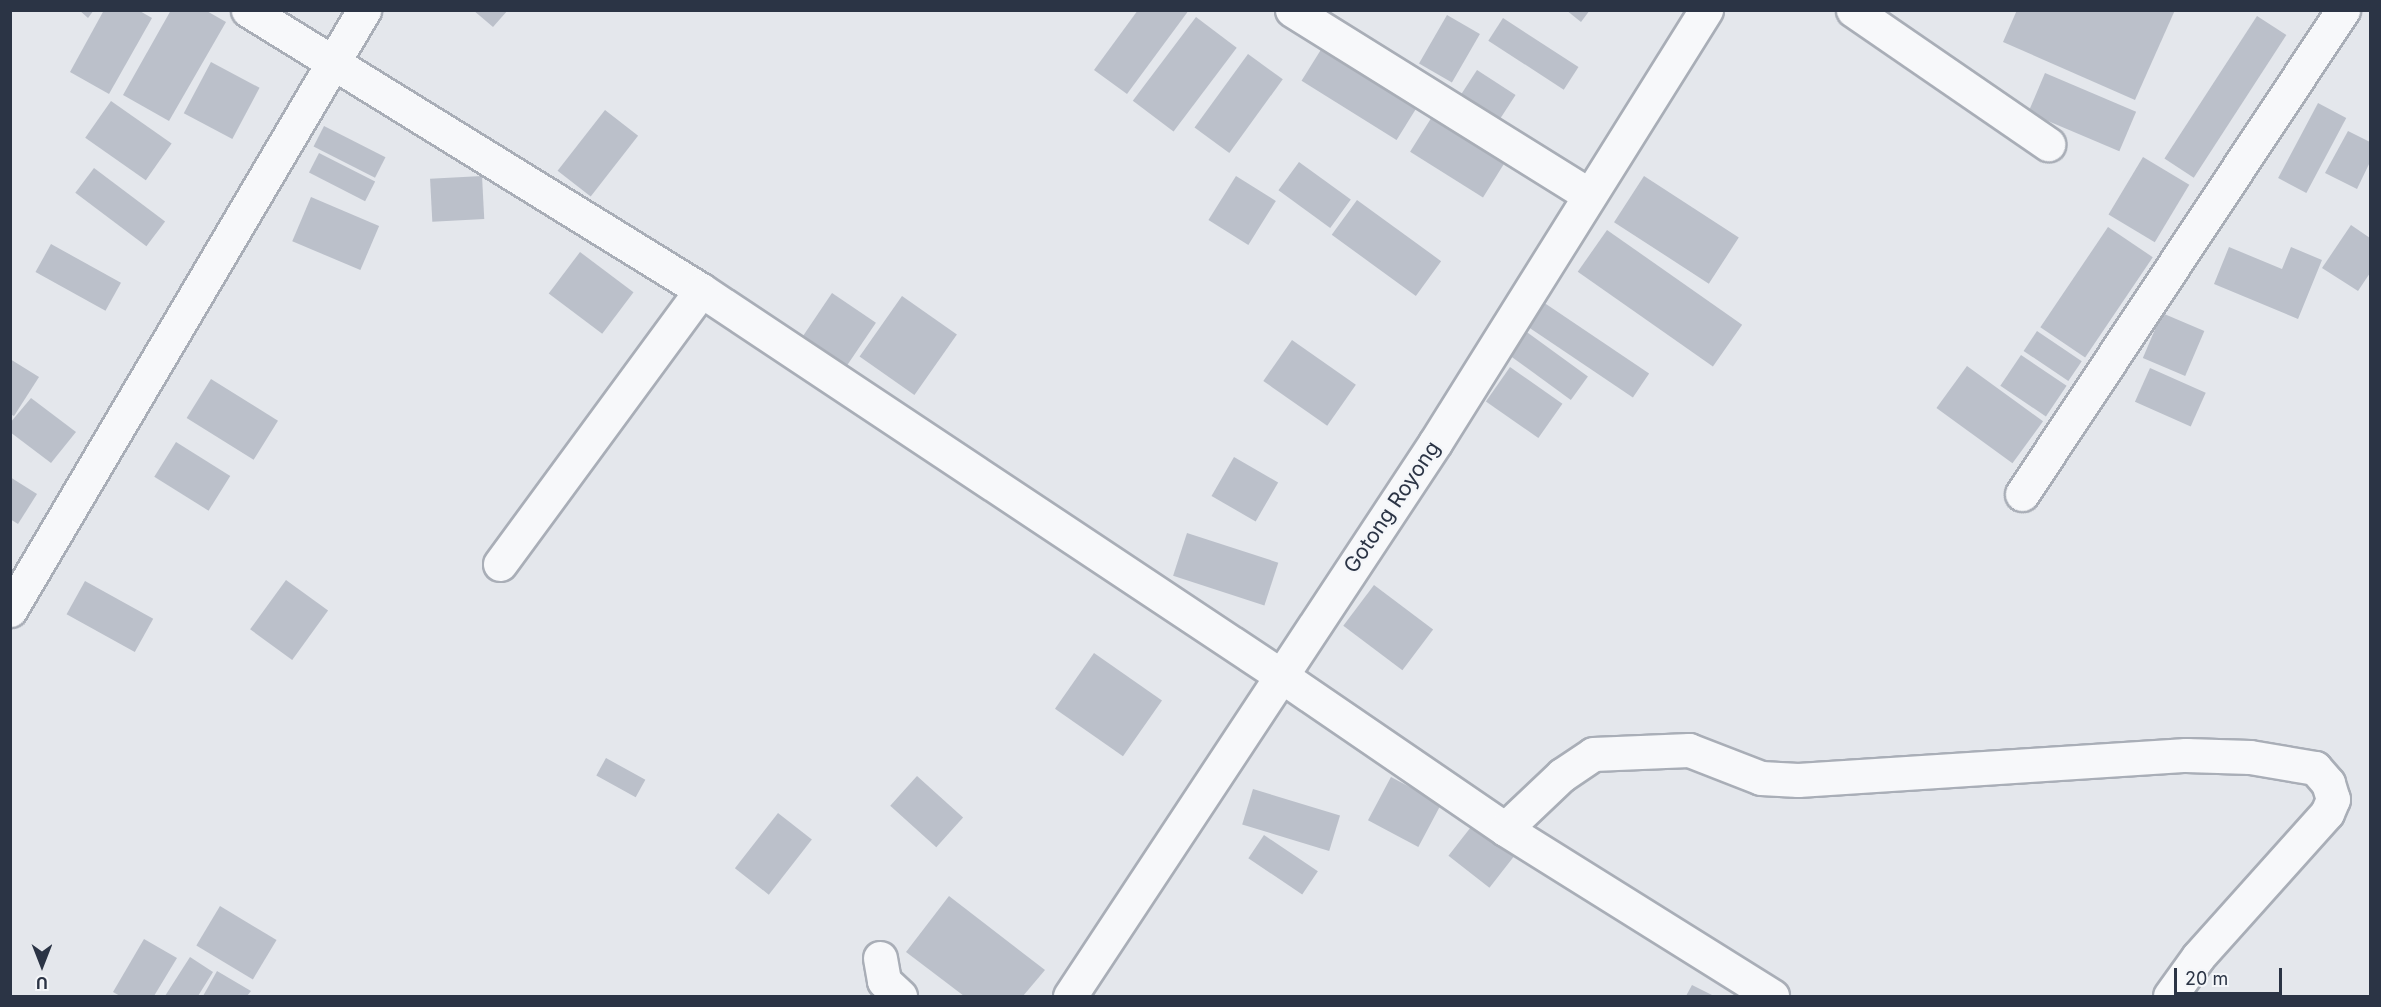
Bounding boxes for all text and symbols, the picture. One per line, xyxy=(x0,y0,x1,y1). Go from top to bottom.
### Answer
street label: Gotong Royong xyxy=(1339,436,1445,578)
north arrow xyxy=(12,935,72,995)
scale bar xyxy=(2177,956,2285,994)
text: 20 m xyxy=(2185,968,2228,989)
text: U xyxy=(36,973,48,993)

